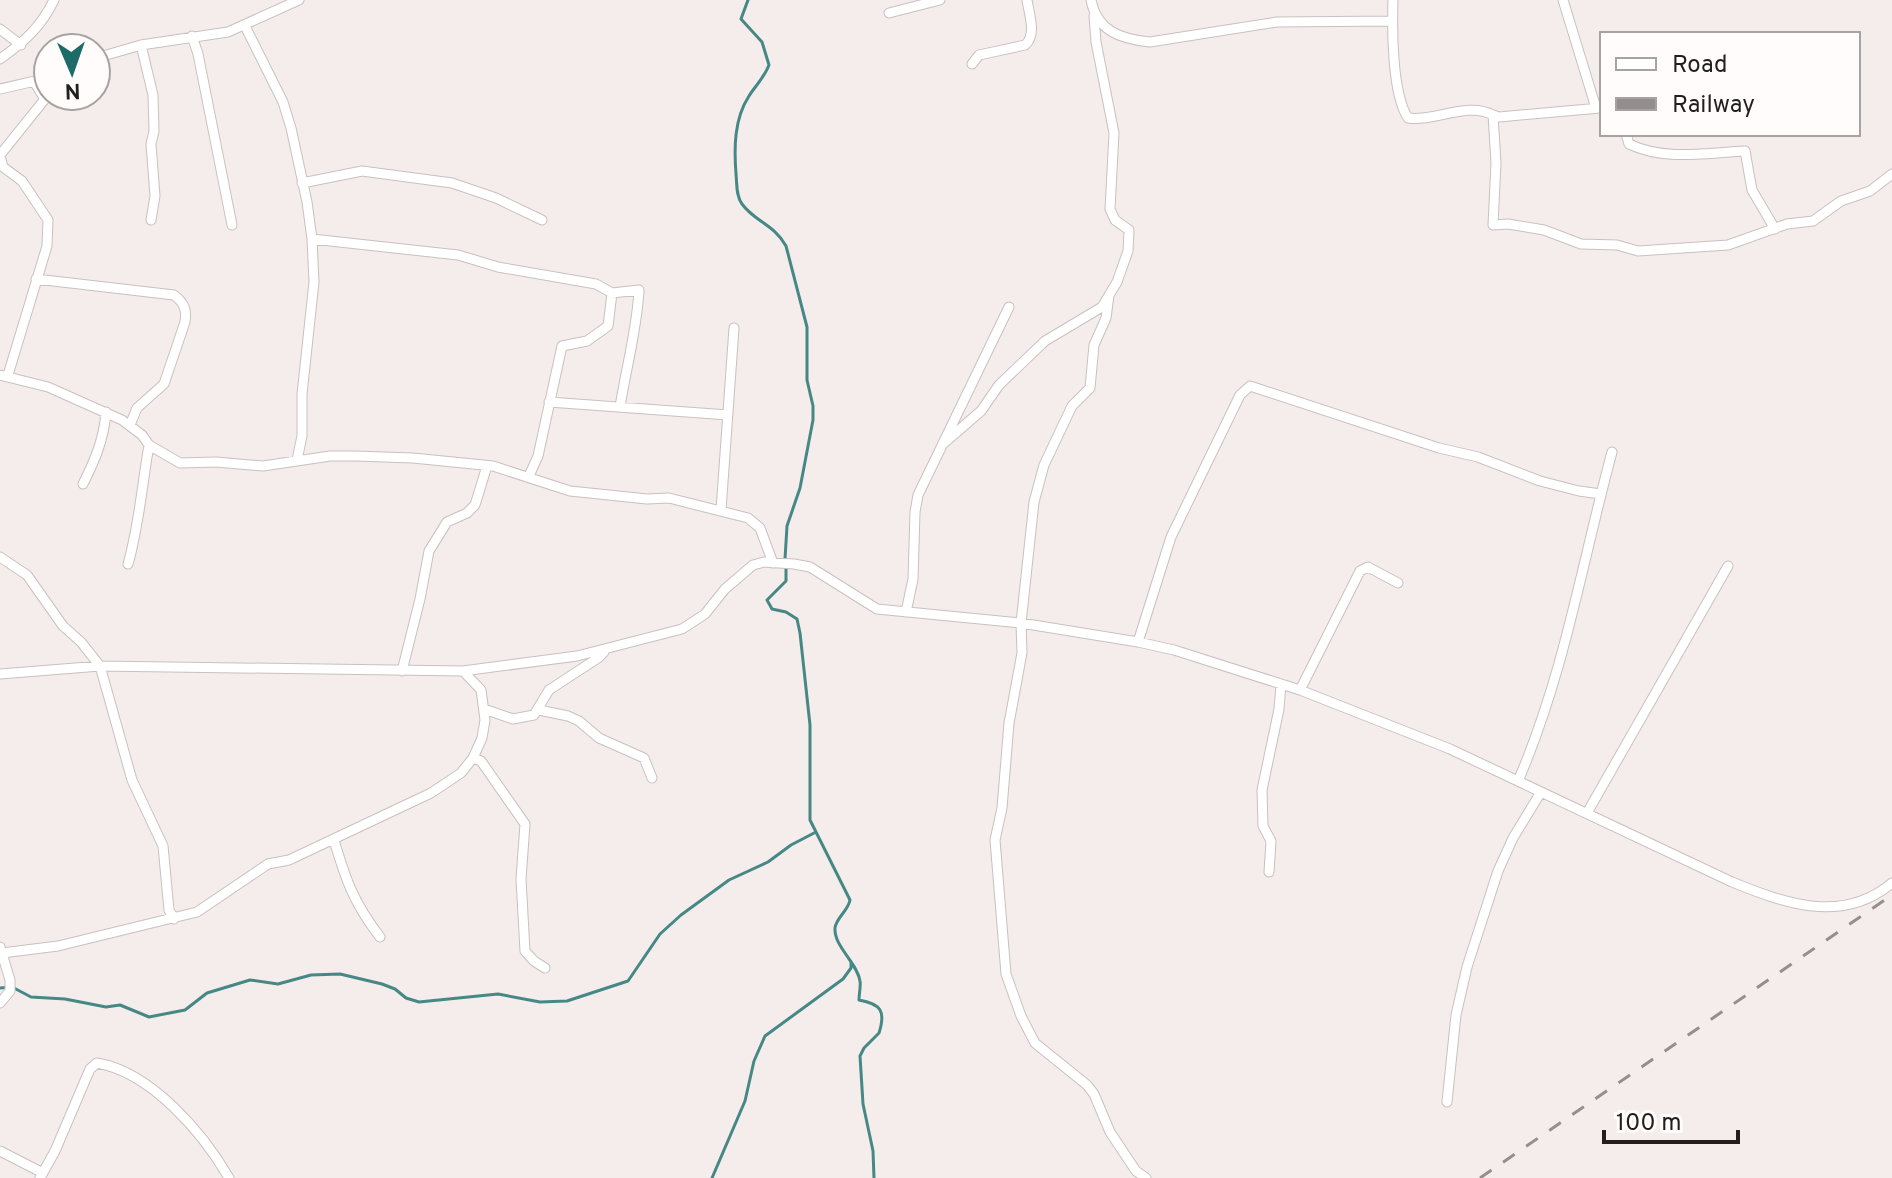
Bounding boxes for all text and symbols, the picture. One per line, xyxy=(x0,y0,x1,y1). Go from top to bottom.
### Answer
north arrow xyxy=(32,32,112,112)
legend xyxy=(1600,32,1860,136)
text: Road xyxy=(1672,51,1728,81)
text: N xyxy=(64,76,81,103)
text: Railway xyxy=(1672,91,1755,121)
scale bar xyxy=(1604,1094,1738,1144)
text: 100 m xyxy=(1616,1109,1682,1139)

